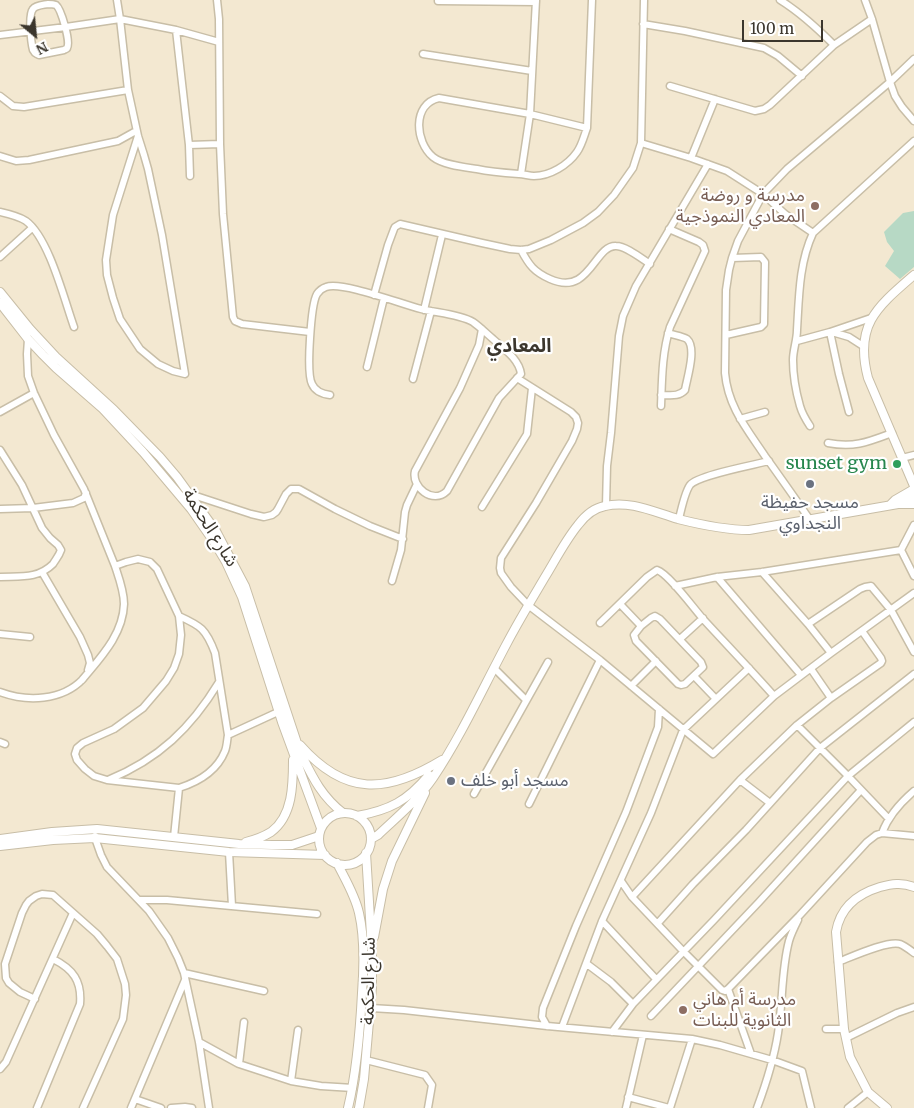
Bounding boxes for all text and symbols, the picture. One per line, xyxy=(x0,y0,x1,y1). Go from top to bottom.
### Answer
north arrow xyxy=(10,10,60,60)
scale bar xyxy=(744,10,825,42)
text: 100 m xyxy=(750,19,794,38)
text: N xyxy=(33,38,51,59)
place label: مدرسة و روضة المعادي النموذجية xyxy=(676,185,805,228)
marker: مدرسة و روضة المعادي النموذجية xyxy=(809,200,821,212)
district label: المعادي xyxy=(487,336,551,358)
place label: sunset gym xyxy=(786,453,887,475)
marker: sunset gym xyxy=(891,458,903,470)
marker: مسجد حفيظة النجداوي xyxy=(804,478,816,490)
street label: شارع الحكمة xyxy=(178,485,242,571)
place label: مسجد حفيظة النجداوي xyxy=(761,492,859,534)
place label: مسجد أبو خلف xyxy=(461,770,569,792)
marker: مسجد أبو خلف xyxy=(445,775,457,787)
street label: شارع الحكمة xyxy=(357,937,381,1025)
place label: مدرسة أم هاني الثانوية للبنات xyxy=(693,989,796,1032)
marker: مدرسة أم هاني الثانوية للبنات xyxy=(677,1004,689,1016)

